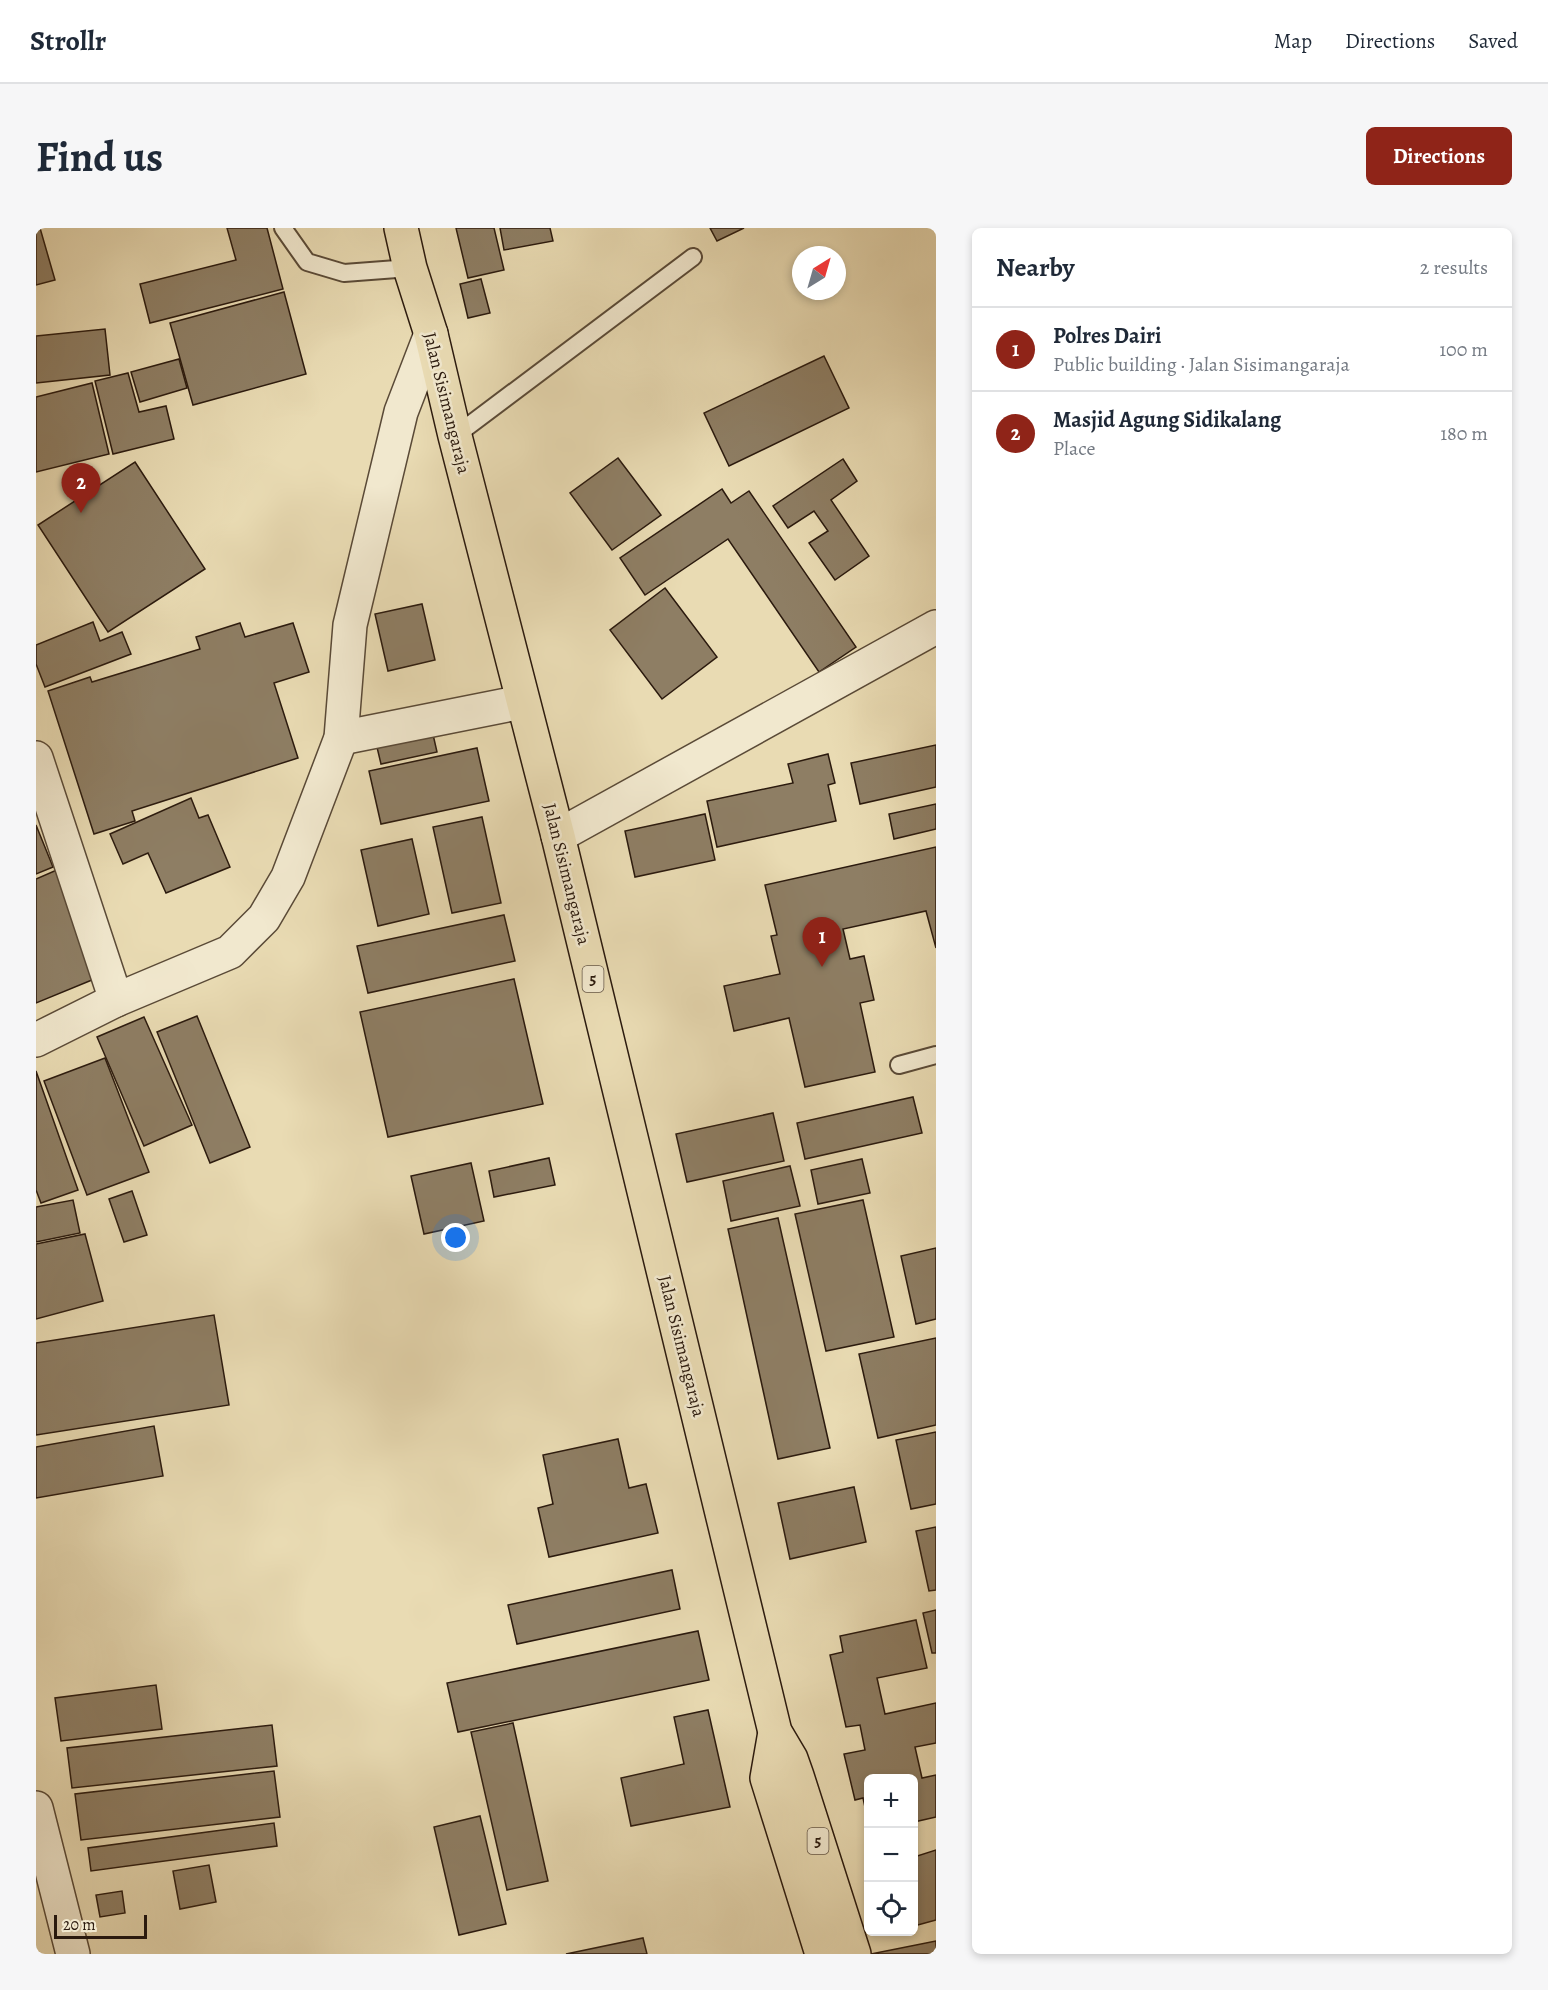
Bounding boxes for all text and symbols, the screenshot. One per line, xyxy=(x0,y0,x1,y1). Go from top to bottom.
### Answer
text: Strollr xyxy=(30,22,106,60)
text: Map xyxy=(1274,27,1312,55)
text: Directions xyxy=(1345,27,1435,55)
text: Saved xyxy=(1468,27,1518,55)
button: Directions xyxy=(1366,127,1512,185)
text: Find us xyxy=(36,128,163,185)
north arrow xyxy=(792,246,846,300)
text: Nearby xyxy=(996,250,1075,285)
text: 2 results xyxy=(1420,254,1488,281)
text: Polres Dairi xyxy=(1053,321,1162,351)
street label: Jalan Sisimangaraja xyxy=(418,330,476,477)
text: 1 xyxy=(1012,336,1019,363)
text: 100 m xyxy=(1439,336,1488,363)
text: Public building · Jalan Sisimangaraja xyxy=(1053,351,1350,378)
text: Masjid Agung Sidikalang xyxy=(1053,405,1281,435)
text: 2 xyxy=(1011,420,1020,447)
text: 180 m xyxy=(1440,420,1488,447)
text: Place xyxy=(1053,435,1095,462)
pin: 2 xyxy=(62,464,100,513)
street label: Jalan Sisimangaraja xyxy=(538,801,596,948)
pin: 1 xyxy=(802,918,842,967)
road number: 5 xyxy=(582,966,604,992)
your location xyxy=(441,1223,470,1252)
street label: Jalan Sisimangaraja xyxy=(653,1273,711,1420)
map controls xyxy=(864,1774,918,1936)
button: + xyxy=(864,1774,918,1828)
road number: 5 xyxy=(808,1828,828,1854)
button: − xyxy=(864,1828,918,1882)
button: locate xyxy=(864,1882,918,1936)
scale bar xyxy=(54,1912,147,1940)
text: 20 m xyxy=(63,1914,96,1936)

